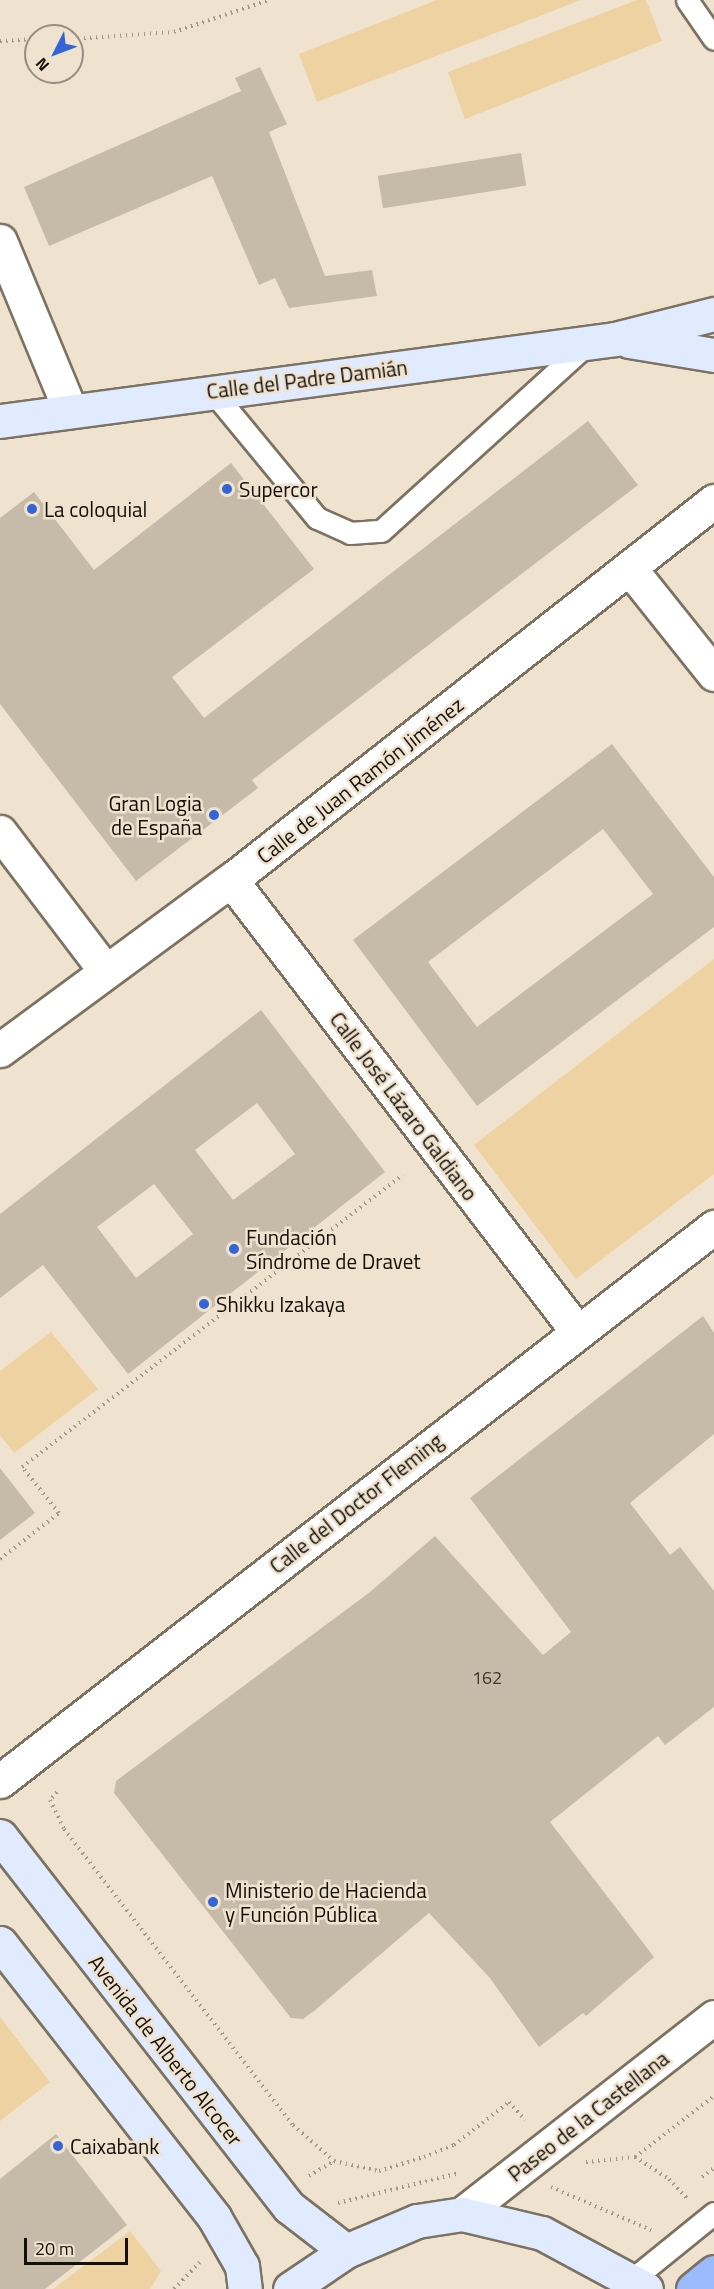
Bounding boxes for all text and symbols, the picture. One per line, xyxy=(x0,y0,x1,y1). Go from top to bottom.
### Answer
north arrow xyxy=(24,24,84,84)
text: N xyxy=(29,53,55,77)
street label: Calle del Padre Damián xyxy=(205,354,409,404)
place label: Supercor xyxy=(239,476,318,502)
marker: Supercor xyxy=(220,482,234,496)
place label: La coloquial xyxy=(44,496,147,522)
marker: La coloquial xyxy=(25,502,39,516)
street label: Calle de Juan Ramón Jiménez xyxy=(252,692,468,868)
place label: Gran Logia de España xyxy=(108,790,202,840)
marker: Gran Logia de España xyxy=(207,808,221,822)
street label: Calle José Lázaro Galdiano xyxy=(325,1007,483,1205)
place label: Fundación Síndrome de Dravet xyxy=(246,1224,421,1274)
marker: Fundación Síndrome de Dravet xyxy=(227,1242,241,1256)
place label: Shikku Izakaya xyxy=(216,1291,345,1317)
marker: Shikku Izakaya xyxy=(197,1297,211,1311)
street label: Calle del Doctor Fleming xyxy=(264,1428,448,1578)
house number: 162 xyxy=(472,1667,502,1689)
place label: Ministerio de Hacienda y Función Pública xyxy=(225,1877,427,1927)
marker: Ministerio de Hacienda y Función Pública xyxy=(206,1895,220,1909)
street label: Avenida de Alberto Alcocer xyxy=(84,1950,248,2150)
street label: Paseo de la Castellana xyxy=(503,2045,673,2187)
place label: Caixabank xyxy=(70,2133,159,2159)
marker: Caixabank xyxy=(51,2139,65,2153)
scale bar xyxy=(27,2226,130,2264)
text: 20 m xyxy=(35,2235,74,2262)

